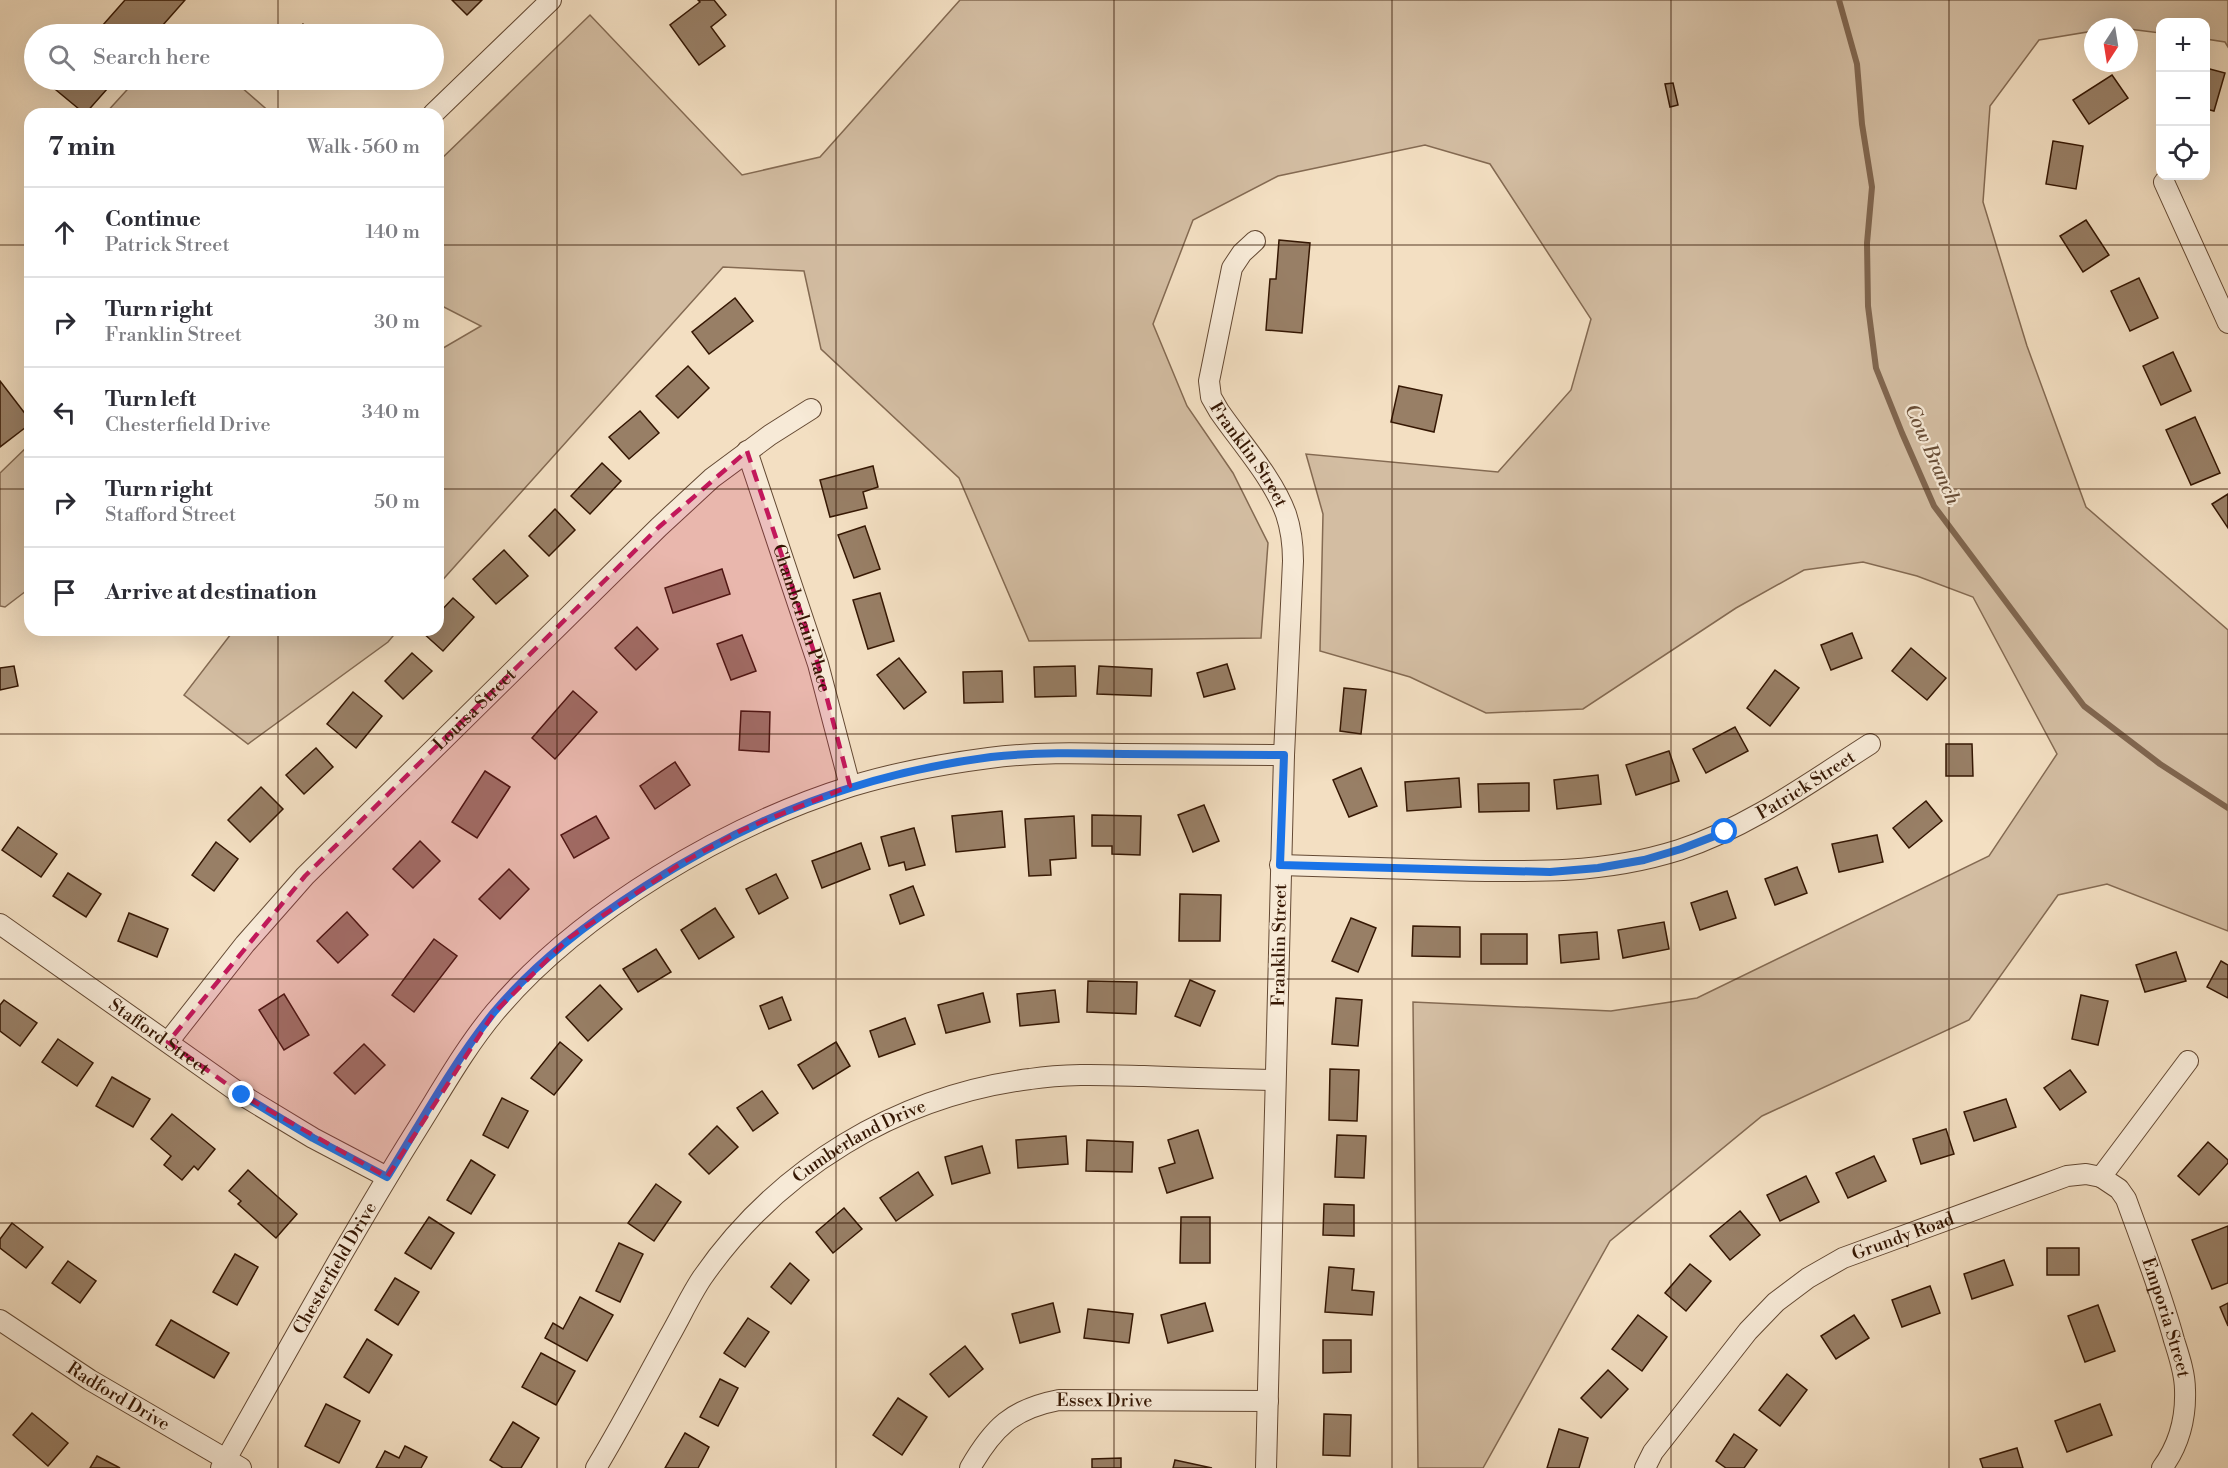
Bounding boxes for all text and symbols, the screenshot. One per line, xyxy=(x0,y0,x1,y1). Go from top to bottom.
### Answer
north arrow xyxy=(2084,18,2138,72)
map controls xyxy=(2156,18,2210,180)
button: + xyxy=(2156,18,2210,72)
search box xyxy=(24,24,444,90)
icon: search xyxy=(45,41,78,74)
text: Search here xyxy=(93,44,210,71)
button: − xyxy=(2156,72,2210,126)
button: locate xyxy=(2156,126,2210,180)
text: 7 min xyxy=(48,131,115,163)
text: Walk · 560 m xyxy=(307,135,420,160)
text: Continue xyxy=(105,206,201,233)
icon: ahead xyxy=(48,216,81,249)
text: 140 m xyxy=(365,220,420,245)
text: Patrick Street xyxy=(105,233,229,258)
text: Turn right xyxy=(105,296,213,323)
icon: right xyxy=(48,306,81,339)
text: 30 m xyxy=(374,310,420,335)
text: Franklin Street xyxy=(105,323,242,348)
text: Turn left xyxy=(105,386,196,413)
icon: left xyxy=(48,396,81,429)
street label: Franklin Street xyxy=(1204,398,1293,511)
text: 340 m xyxy=(362,400,420,425)
water label: Cow Branch xyxy=(1898,400,1965,510)
text: Chesterfield Drive xyxy=(105,413,271,438)
text: Turn right xyxy=(105,476,213,503)
icon: right xyxy=(48,486,81,519)
text: 50 m xyxy=(374,490,420,515)
text: Stafford Street xyxy=(105,503,236,528)
street label: Chamberlain Place xyxy=(767,541,836,695)
icon: arrive xyxy=(48,576,81,609)
text: Arrive at destination xyxy=(105,579,317,606)
street label: Louisa Street xyxy=(428,663,522,756)
street label: Patrick Street xyxy=(1753,745,1860,825)
route start xyxy=(1711,818,1737,844)
street label: Franklin Street xyxy=(1267,883,1292,1007)
street label: Stafford Street xyxy=(104,993,214,1081)
route end xyxy=(228,1081,254,1107)
street label: Cumberland Drive xyxy=(788,1095,929,1188)
street label: Chesterfield Drive xyxy=(288,1198,382,1339)
street label: Grundy Road xyxy=(1849,1207,1958,1266)
street label: Emporia Street xyxy=(2136,1254,2195,1380)
street label: Radford Drive xyxy=(62,1357,174,1436)
street label: Essex Drive xyxy=(1056,1389,1152,1412)

